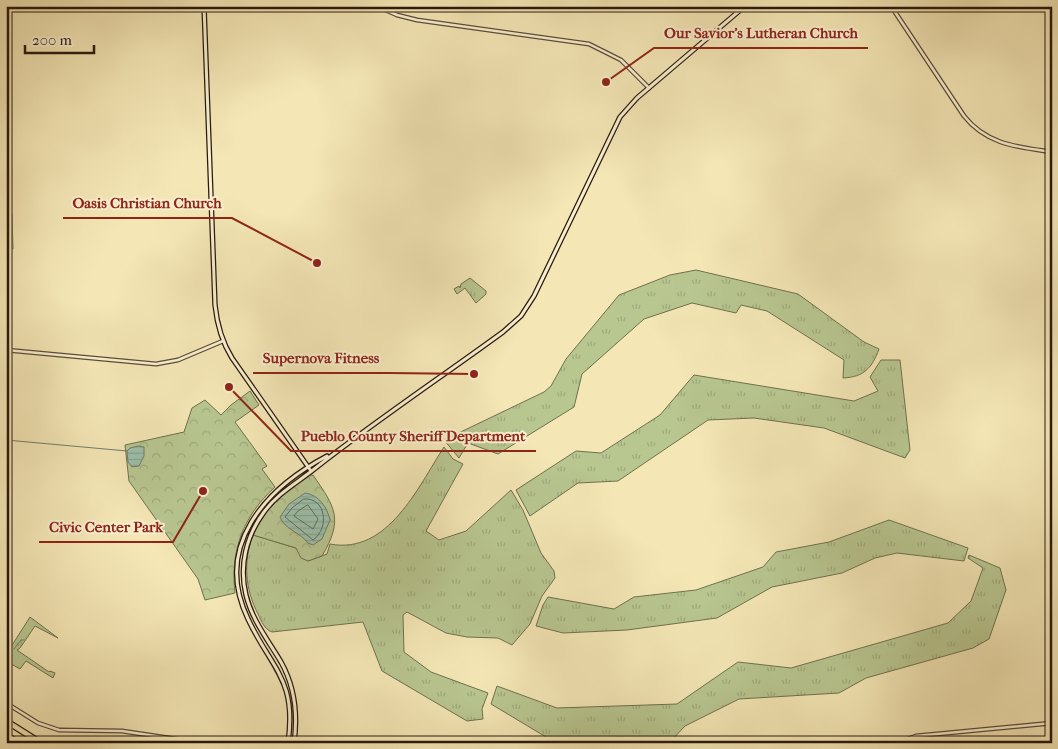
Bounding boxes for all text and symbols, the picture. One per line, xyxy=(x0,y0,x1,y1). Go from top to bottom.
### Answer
callout: Our Savior's Lutheran Church xyxy=(654,18,868,48)
scale bar xyxy=(25,22,94,54)
text: Our Savior's Lutheran Church xyxy=(664,24,859,42)
text: 200 m xyxy=(32,31,72,49)
callout: Oasis Christian Church xyxy=(63,188,232,218)
text: Oasis Christian Church xyxy=(72,194,222,212)
callout: Supernova Fitness xyxy=(253,343,389,373)
text: Supernova Fitness xyxy=(263,349,380,367)
callout: Pueblo County Sheriff Department xyxy=(291,421,536,451)
text: Pueblo County Sheriff Department xyxy=(301,427,526,445)
callout: Civic Center Park xyxy=(39,512,173,542)
text: Civic Center Park xyxy=(49,518,164,536)

